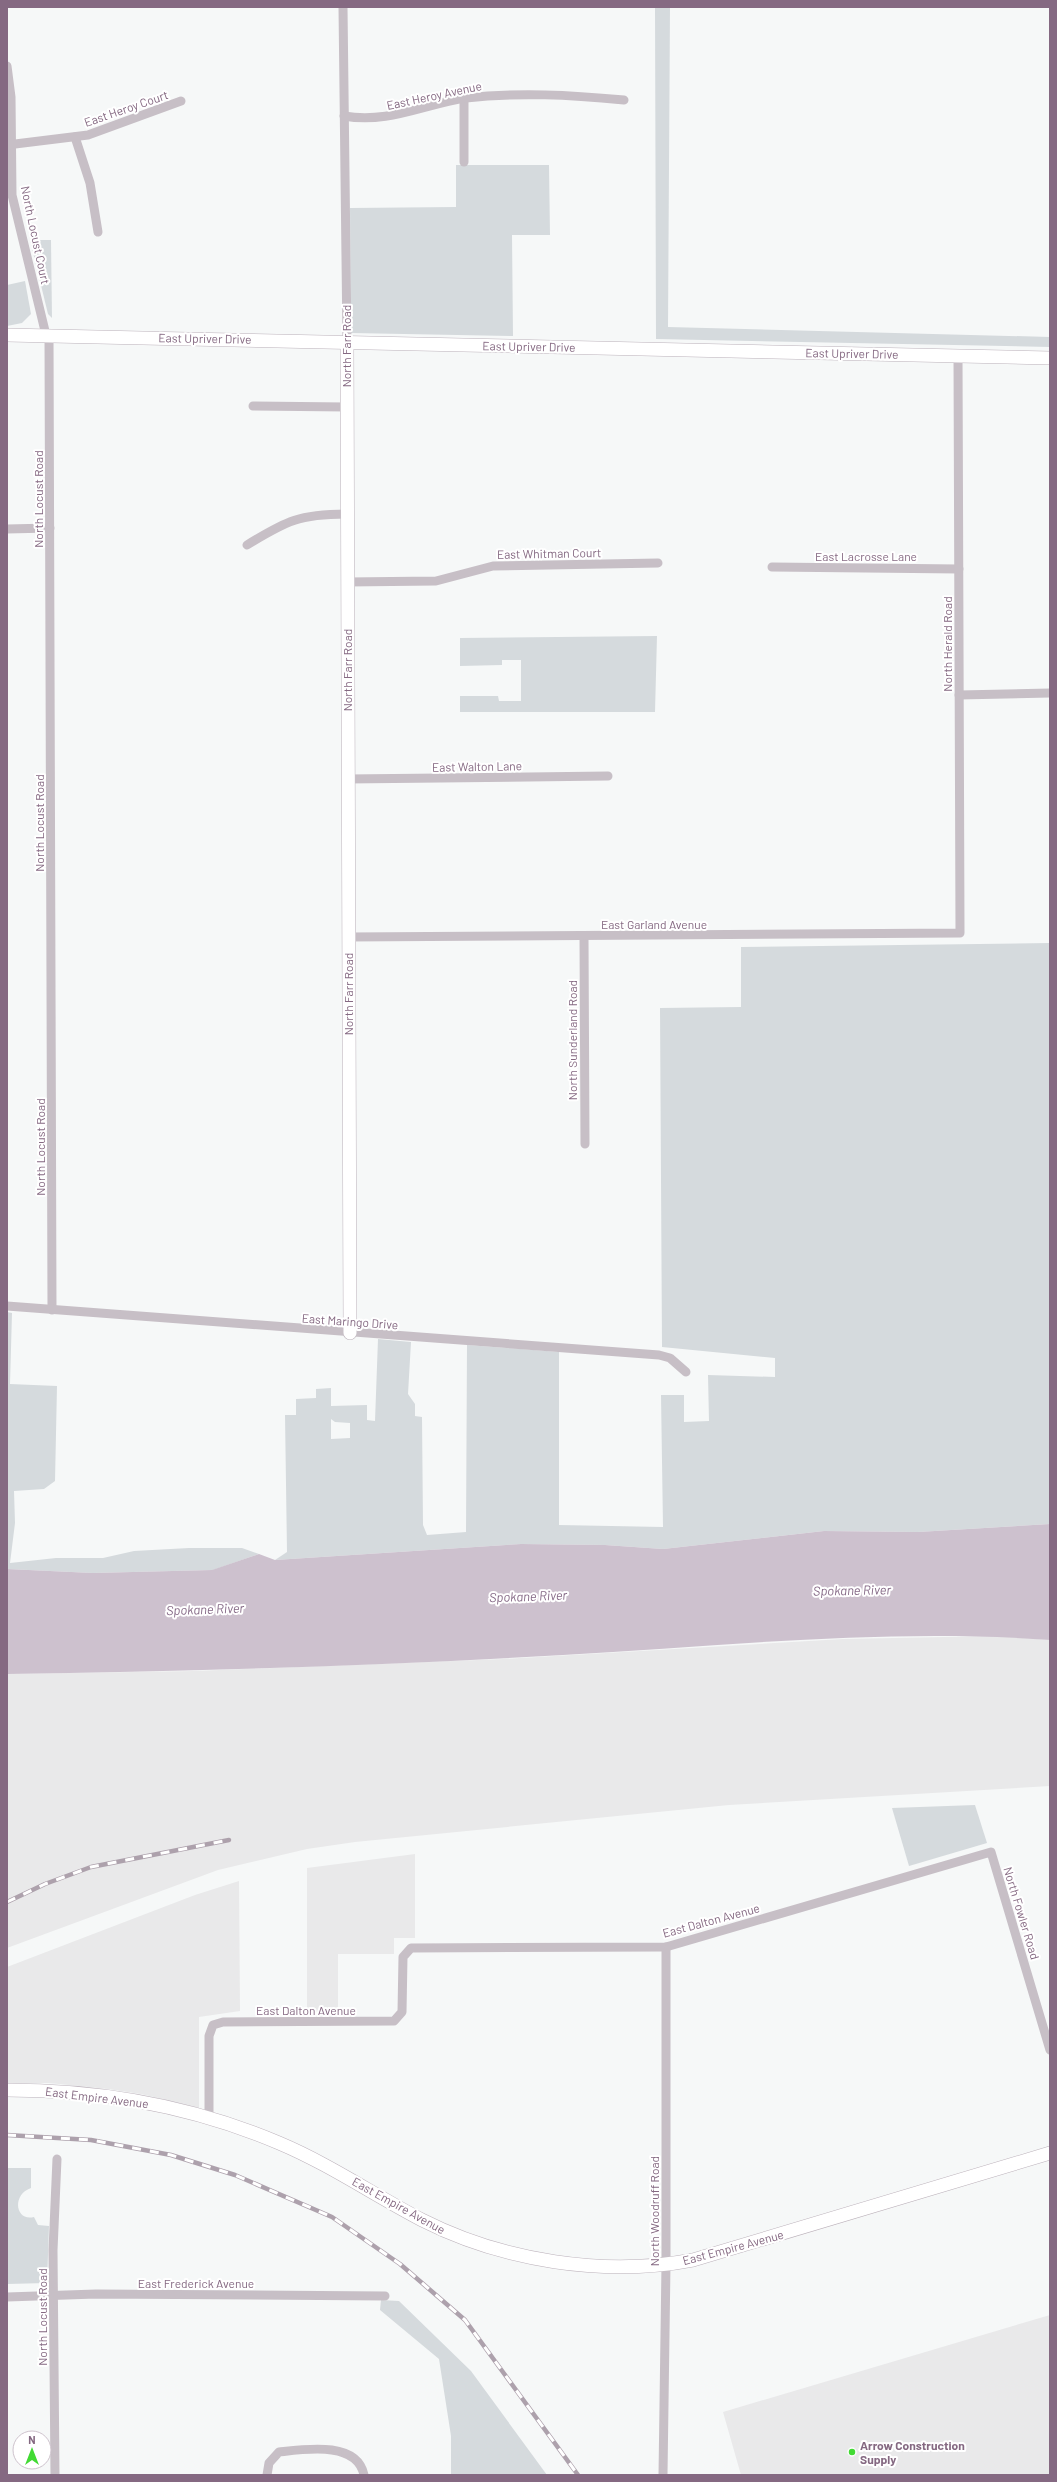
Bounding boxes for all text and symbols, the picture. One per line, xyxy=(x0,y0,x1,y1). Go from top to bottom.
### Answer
street label: East Heroy Avenue xyxy=(385,78,483,112)
street label: East Heroy Court xyxy=(82,87,170,129)
street label: North Locust Court xyxy=(19,185,53,285)
street label: North Farr Road xyxy=(339,305,353,387)
street label: East Upriver Drive xyxy=(158,330,252,346)
street label: East Upriver Drive xyxy=(482,338,576,354)
street label: East Upriver Drive xyxy=(805,345,899,361)
street label: North Locust Road xyxy=(31,450,45,548)
street label: East Whitman Court xyxy=(497,545,601,561)
street label: East Lacrosse Lane xyxy=(815,549,917,563)
street label: North Herald Road xyxy=(940,596,954,692)
street label: North Farr Road xyxy=(340,629,354,711)
street label: East Walton Lane xyxy=(432,758,522,774)
street label: North Locust Road xyxy=(32,774,46,872)
street label: East Garland Avenue xyxy=(601,917,707,931)
street label: North Farr Road xyxy=(341,953,355,1035)
street label: North Sunderland Road xyxy=(565,980,579,1100)
street label: North Locust Road xyxy=(33,1098,47,1196)
street label: East Maringo Drive xyxy=(301,1311,399,1331)
water label: Spokane River xyxy=(813,1581,892,1599)
water label: Spokane River xyxy=(489,1587,568,1605)
water label: Spokane River xyxy=(166,1600,245,1618)
street label: North Fowler Road xyxy=(1001,1865,1043,1961)
street label: East Dalton Avenue xyxy=(661,1900,761,1940)
street label: East Dalton Avenue xyxy=(256,2003,356,2017)
street label: East Empire Avenue xyxy=(45,2084,149,2110)
street label: North Woodruff Road xyxy=(647,2156,661,2266)
street label: East Empire Avenue xyxy=(350,2174,448,2236)
street label: East Empire Avenue xyxy=(681,2227,785,2267)
street label: North Locust Road xyxy=(35,2268,49,2366)
street label: East Frederick Avenue xyxy=(138,2276,254,2290)
north arrow xyxy=(12,2430,52,2470)
text: N xyxy=(28,2433,36,2446)
place label: Arrow Construction Supply xyxy=(860,2438,965,2466)
marker: Arrow Construction Supply xyxy=(847,2447,857,2457)

